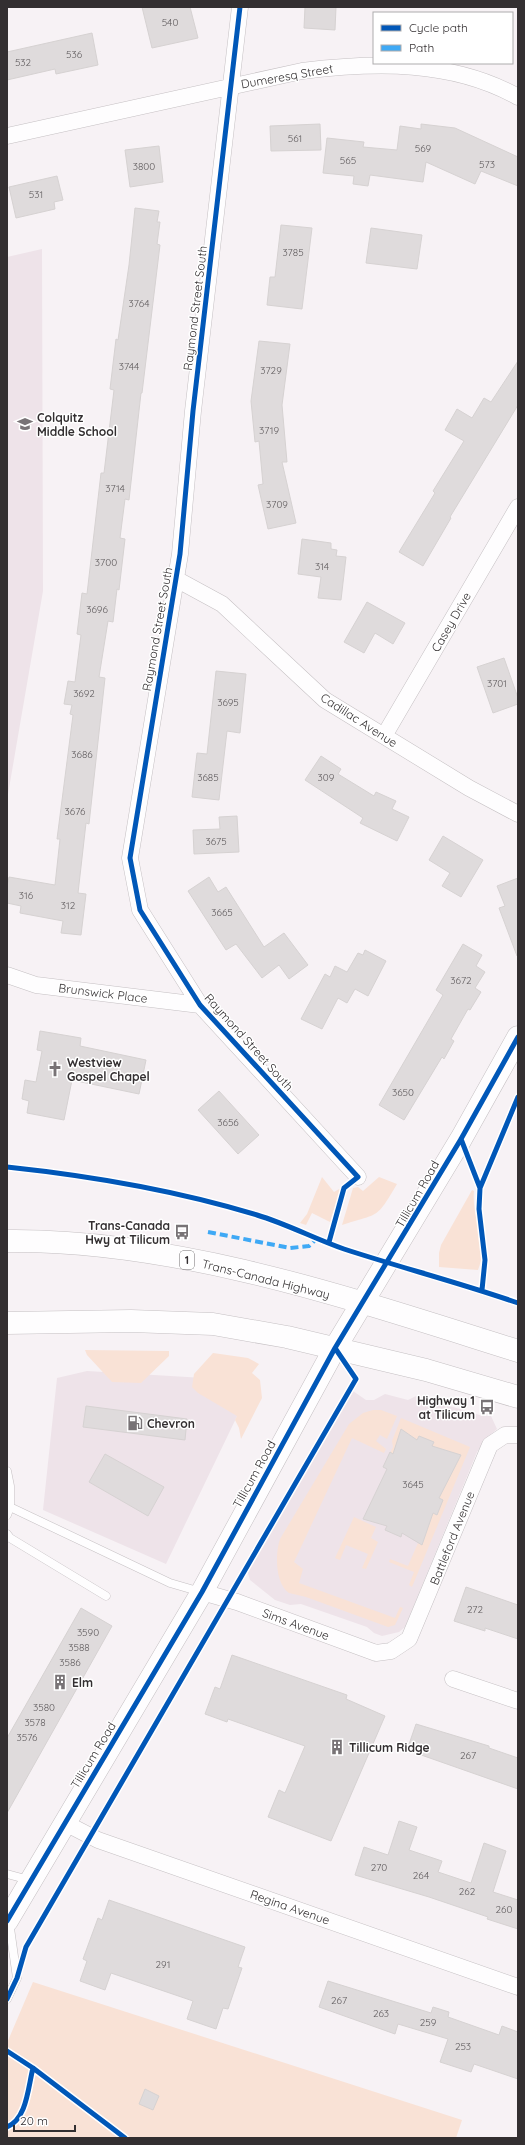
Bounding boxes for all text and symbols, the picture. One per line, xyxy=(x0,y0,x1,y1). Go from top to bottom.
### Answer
legend xyxy=(373,12,513,64)
house number: 540 xyxy=(162,16,178,29)
text: Cycle path xyxy=(409,20,468,35)
text: Path xyxy=(409,40,434,55)
house number: 536 xyxy=(66,48,83,61)
house number: 532 xyxy=(15,56,32,69)
street label: Dumeresq Street xyxy=(240,61,334,91)
house number: 561 xyxy=(288,132,302,145)
house number: 569 xyxy=(415,142,432,155)
house number: 565 xyxy=(340,154,356,167)
house number: 573 xyxy=(479,158,495,171)
house number: 3800 xyxy=(133,160,155,173)
house number: 531 xyxy=(29,188,43,201)
street label: Raymond Street South xyxy=(180,245,210,371)
house number: 3785 xyxy=(282,246,304,259)
house number: 3764 xyxy=(129,297,149,310)
house number: 3744 xyxy=(119,360,139,373)
house number: 3729 xyxy=(260,364,282,377)
place label: Colquitz Middle School xyxy=(37,410,117,439)
school or university icon: Colquitz Middle School xyxy=(16,415,34,433)
house number: 3719 xyxy=(259,424,279,437)
house number: 3714 xyxy=(105,482,125,495)
house number: 3709 xyxy=(266,498,288,511)
house number: 3700 xyxy=(95,556,117,569)
house number: 314 xyxy=(315,560,329,573)
street label: Raymond Street South xyxy=(139,566,175,692)
street label: Casey Drive xyxy=(428,589,474,655)
house number: 3696 xyxy=(86,603,108,616)
house number: 3701 xyxy=(487,677,507,690)
house number: 3692 xyxy=(73,687,95,700)
street label: Cadillac Avenue xyxy=(318,690,400,750)
house number: 3695 xyxy=(217,696,239,709)
house number: 3686 xyxy=(71,748,93,761)
house number: 3685 xyxy=(197,771,219,784)
house number: 309 xyxy=(318,771,335,784)
house number: 3676 xyxy=(65,805,86,818)
house number: 3675 xyxy=(205,835,227,848)
house number: 316 xyxy=(19,889,34,902)
house number: 312 xyxy=(61,899,76,912)
house number: 3665 xyxy=(211,906,233,919)
house number: 3672 xyxy=(450,974,472,987)
street label: Brunswick Place xyxy=(58,980,149,1006)
street label: Raymond Street South xyxy=(201,990,297,1094)
place label: Westview Gospel Chapel xyxy=(67,1055,150,1084)
church icon: Westview Gospel Chapel xyxy=(46,1060,64,1078)
house number: 3650 xyxy=(392,1086,414,1099)
house number: 3656 xyxy=(217,1116,239,1129)
street label: Tillicum Road xyxy=(392,1158,442,1230)
place label: Trans-Canada Hwy at Tilicum xyxy=(85,1218,170,1247)
bus stop icon: Trans-Canada Hwy at Tilicum xyxy=(173,1223,191,1241)
road number: 1 xyxy=(180,1251,194,1269)
street label: Trans-Canada Highway xyxy=(200,1256,332,1302)
place label: Highway 1 at Tilicum xyxy=(417,1393,475,1422)
bus stop icon: Highway 1 at Tilicum xyxy=(478,1398,496,1416)
fuel station icon: Chevron xyxy=(126,1414,144,1432)
place label: Chevron xyxy=(147,1416,195,1431)
street label: Tillicum Road xyxy=(229,1438,279,1510)
house number: 3645 xyxy=(402,1478,424,1491)
street label: Battleford Avenue xyxy=(426,1489,478,1587)
house number: 272 xyxy=(467,1603,483,1616)
street label: Sims Avenue xyxy=(260,1605,332,1643)
house number: 3590 xyxy=(77,1626,99,1639)
house number: 3588 xyxy=(68,1641,90,1654)
house number: 3586 xyxy=(59,1656,81,1669)
building icon: Elm xyxy=(51,1673,69,1691)
place label: Elm xyxy=(72,1675,93,1690)
house number: 3580 xyxy=(33,1701,55,1714)
house number: 3578 xyxy=(24,1716,46,1729)
street label: Tillicum Road xyxy=(67,1719,119,1791)
house number: 3576 xyxy=(17,1731,38,1744)
building icon: Tillicum Ridge xyxy=(328,1738,346,1756)
place label: Tillicum Ridge xyxy=(349,1740,429,1755)
house number: 267 xyxy=(460,1749,476,1762)
house number: 270 xyxy=(371,1861,387,1874)
house number: 264 xyxy=(413,1869,429,1882)
house number: 262 xyxy=(459,1885,476,1898)
street label: Regina Avenue xyxy=(248,1886,332,1928)
house number: 260 xyxy=(496,1903,512,1916)
house number: 291 xyxy=(156,1958,170,1971)
house number: 267 xyxy=(331,1994,347,2007)
house number: 263 xyxy=(373,2007,389,2020)
house number: 259 xyxy=(420,2016,437,2029)
house number: 253 xyxy=(455,2040,471,2053)
scale bar xyxy=(14,2107,75,2133)
text: 20 m xyxy=(20,2113,48,2128)

